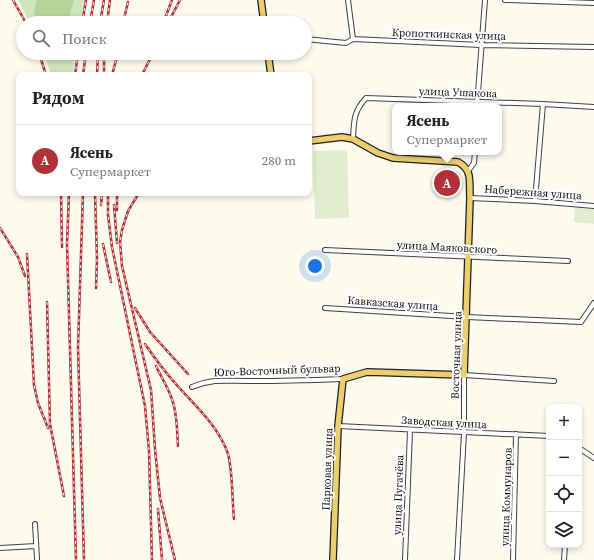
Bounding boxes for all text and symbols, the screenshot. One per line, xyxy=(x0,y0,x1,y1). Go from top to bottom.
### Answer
search box xyxy=(16,16,312,60)
street label: Кропоткинская улица xyxy=(392,25,507,44)
icon: search xyxy=(30,27,52,49)
text: Поиск xyxy=(62,28,107,49)
street label: улица Ушакова xyxy=(419,84,498,101)
text: Рядом xyxy=(32,86,84,110)
popup xyxy=(392,103,502,155)
text: Ясень xyxy=(407,110,449,131)
text: Супермаркет xyxy=(407,131,487,148)
text: Ясень xyxy=(70,142,113,163)
text: A xyxy=(41,152,49,169)
text: 280 m xyxy=(262,152,296,169)
text: Супермаркет xyxy=(70,163,151,180)
pin: A xyxy=(434,168,460,198)
street label: Набережная улица xyxy=(484,182,583,203)
street label: улица Маяковского xyxy=(396,237,498,258)
your location xyxy=(305,256,325,276)
street label: Кавказская улица xyxy=(347,293,439,314)
street label: Восточная улица xyxy=(447,310,466,399)
street label: Юго-Восточный бульвар xyxy=(213,361,341,380)
map controls xyxy=(546,404,582,548)
button: + xyxy=(546,404,582,440)
street label: Заводская улица xyxy=(401,413,488,432)
street label: Парковая улица xyxy=(319,427,336,511)
button: − xyxy=(546,440,582,476)
street label: улица Коммунаров xyxy=(497,447,516,547)
street label: улица Пугачёва xyxy=(390,454,407,535)
button: locate xyxy=(546,476,582,512)
button: layers xyxy=(546,512,582,548)

